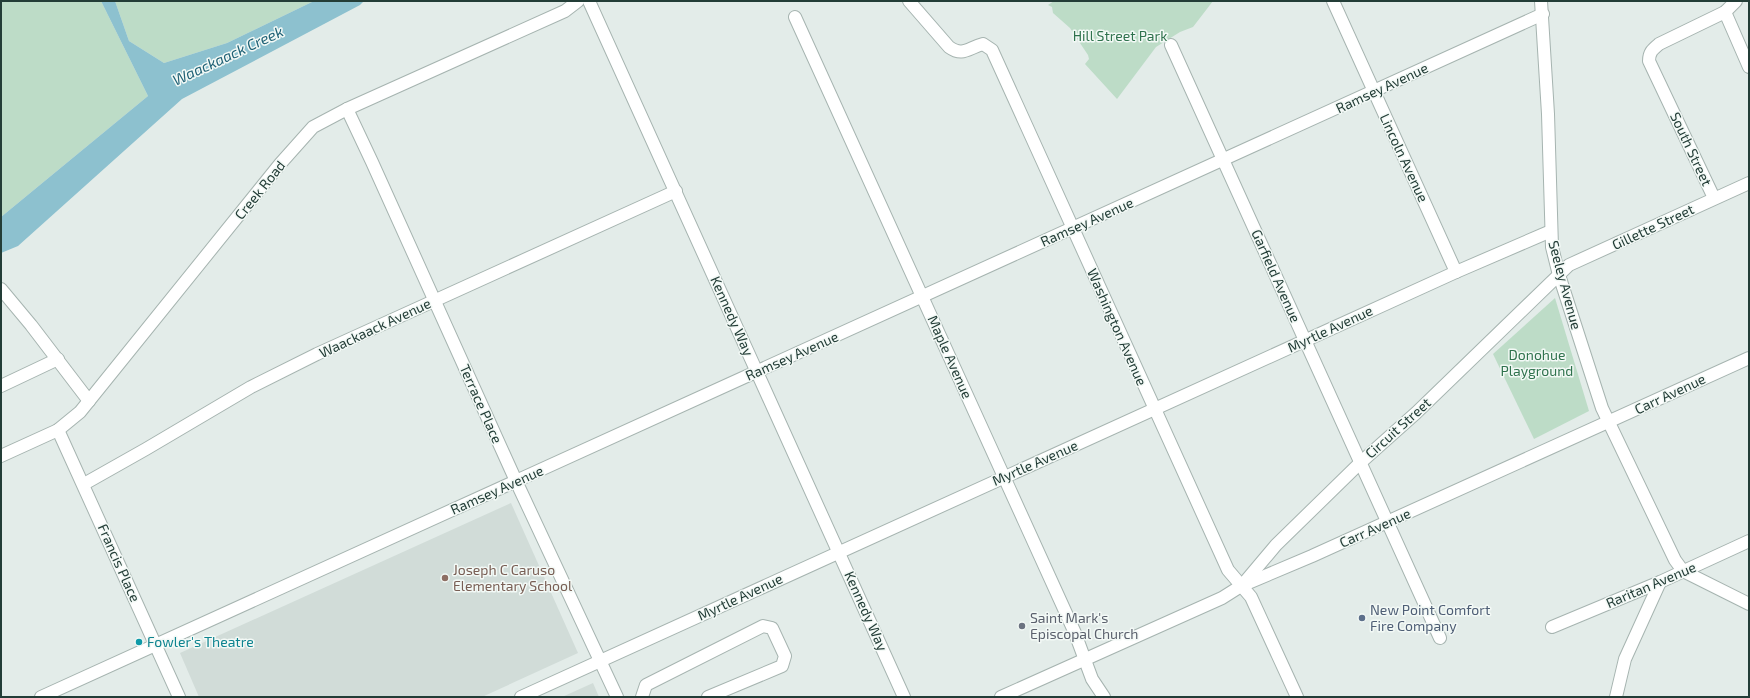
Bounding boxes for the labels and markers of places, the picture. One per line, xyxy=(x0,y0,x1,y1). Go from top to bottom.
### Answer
place label: Joseph C Caruso Elementary School xyxy=(453,561,573,594)
marker: Joseph C Caruso Elementary School xyxy=(440,573,450,583)
place label: New Point Comfort Fire Company xyxy=(1370,601,1490,634)
place label: Saint Mark's Episcopal Church xyxy=(1030,609,1138,642)
marker: New Point Comfort Fire Company xyxy=(1357,613,1367,623)
marker: Saint Mark's Episcopal Church xyxy=(1017,621,1027,631)
place label: Fowler's Theatre xyxy=(147,633,254,650)
marker: Fowler's Theatre xyxy=(134,637,144,647)

